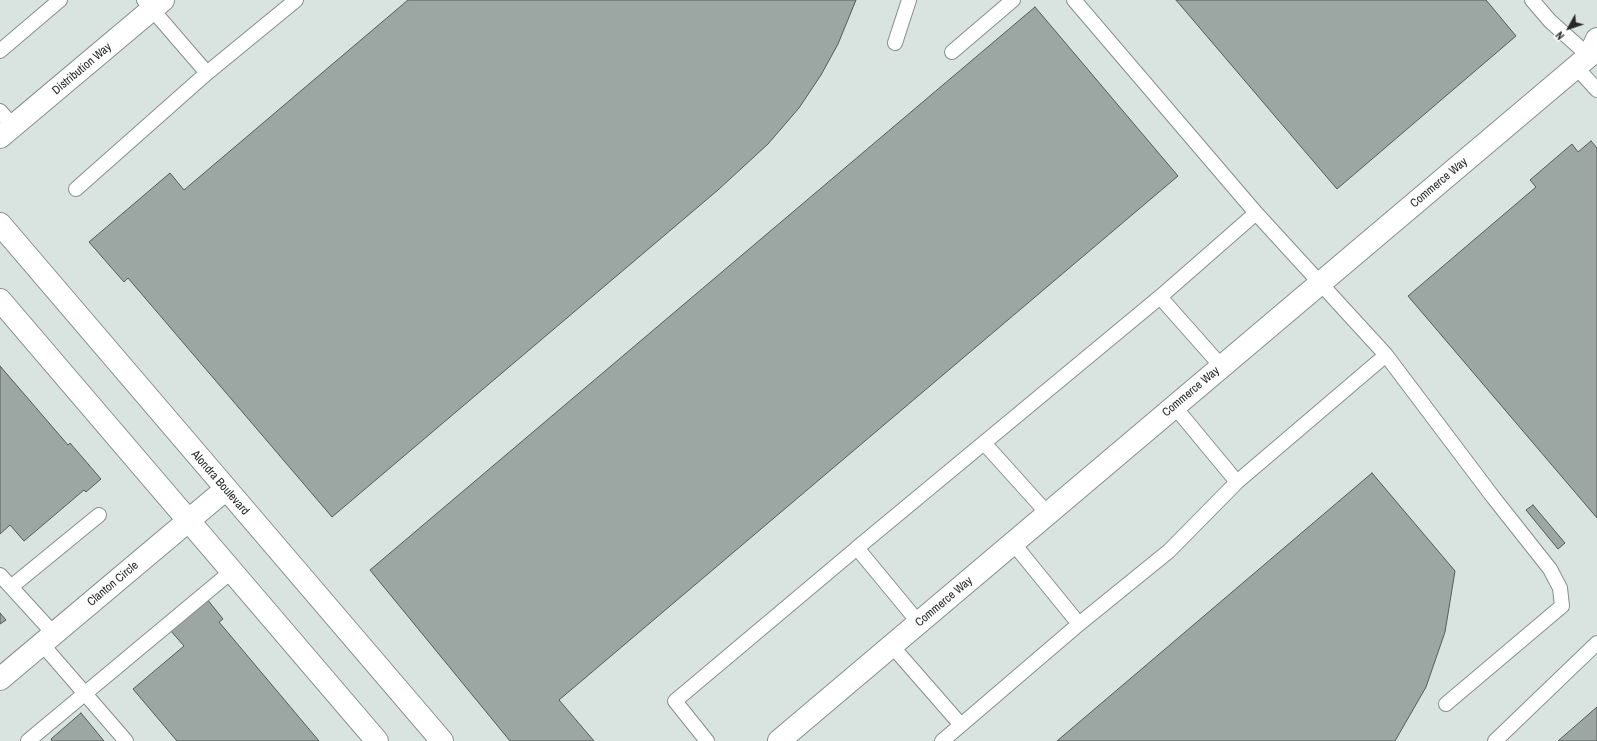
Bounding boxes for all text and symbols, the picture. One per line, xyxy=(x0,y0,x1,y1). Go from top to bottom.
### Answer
north arrow xyxy=(1549,8,1589,48)
text: N xyxy=(1552,29,1567,43)
street label: Distribution Way xyxy=(49,40,115,98)
street label: Commerce Way xyxy=(1407,155,1471,211)
street label: Commerce Way xyxy=(1159,364,1223,420)
street label: Alondra Boulevard xyxy=(188,448,252,518)
street label: Clanton Circle xyxy=(84,558,142,610)
street label: Commerce Way xyxy=(912,574,976,630)

